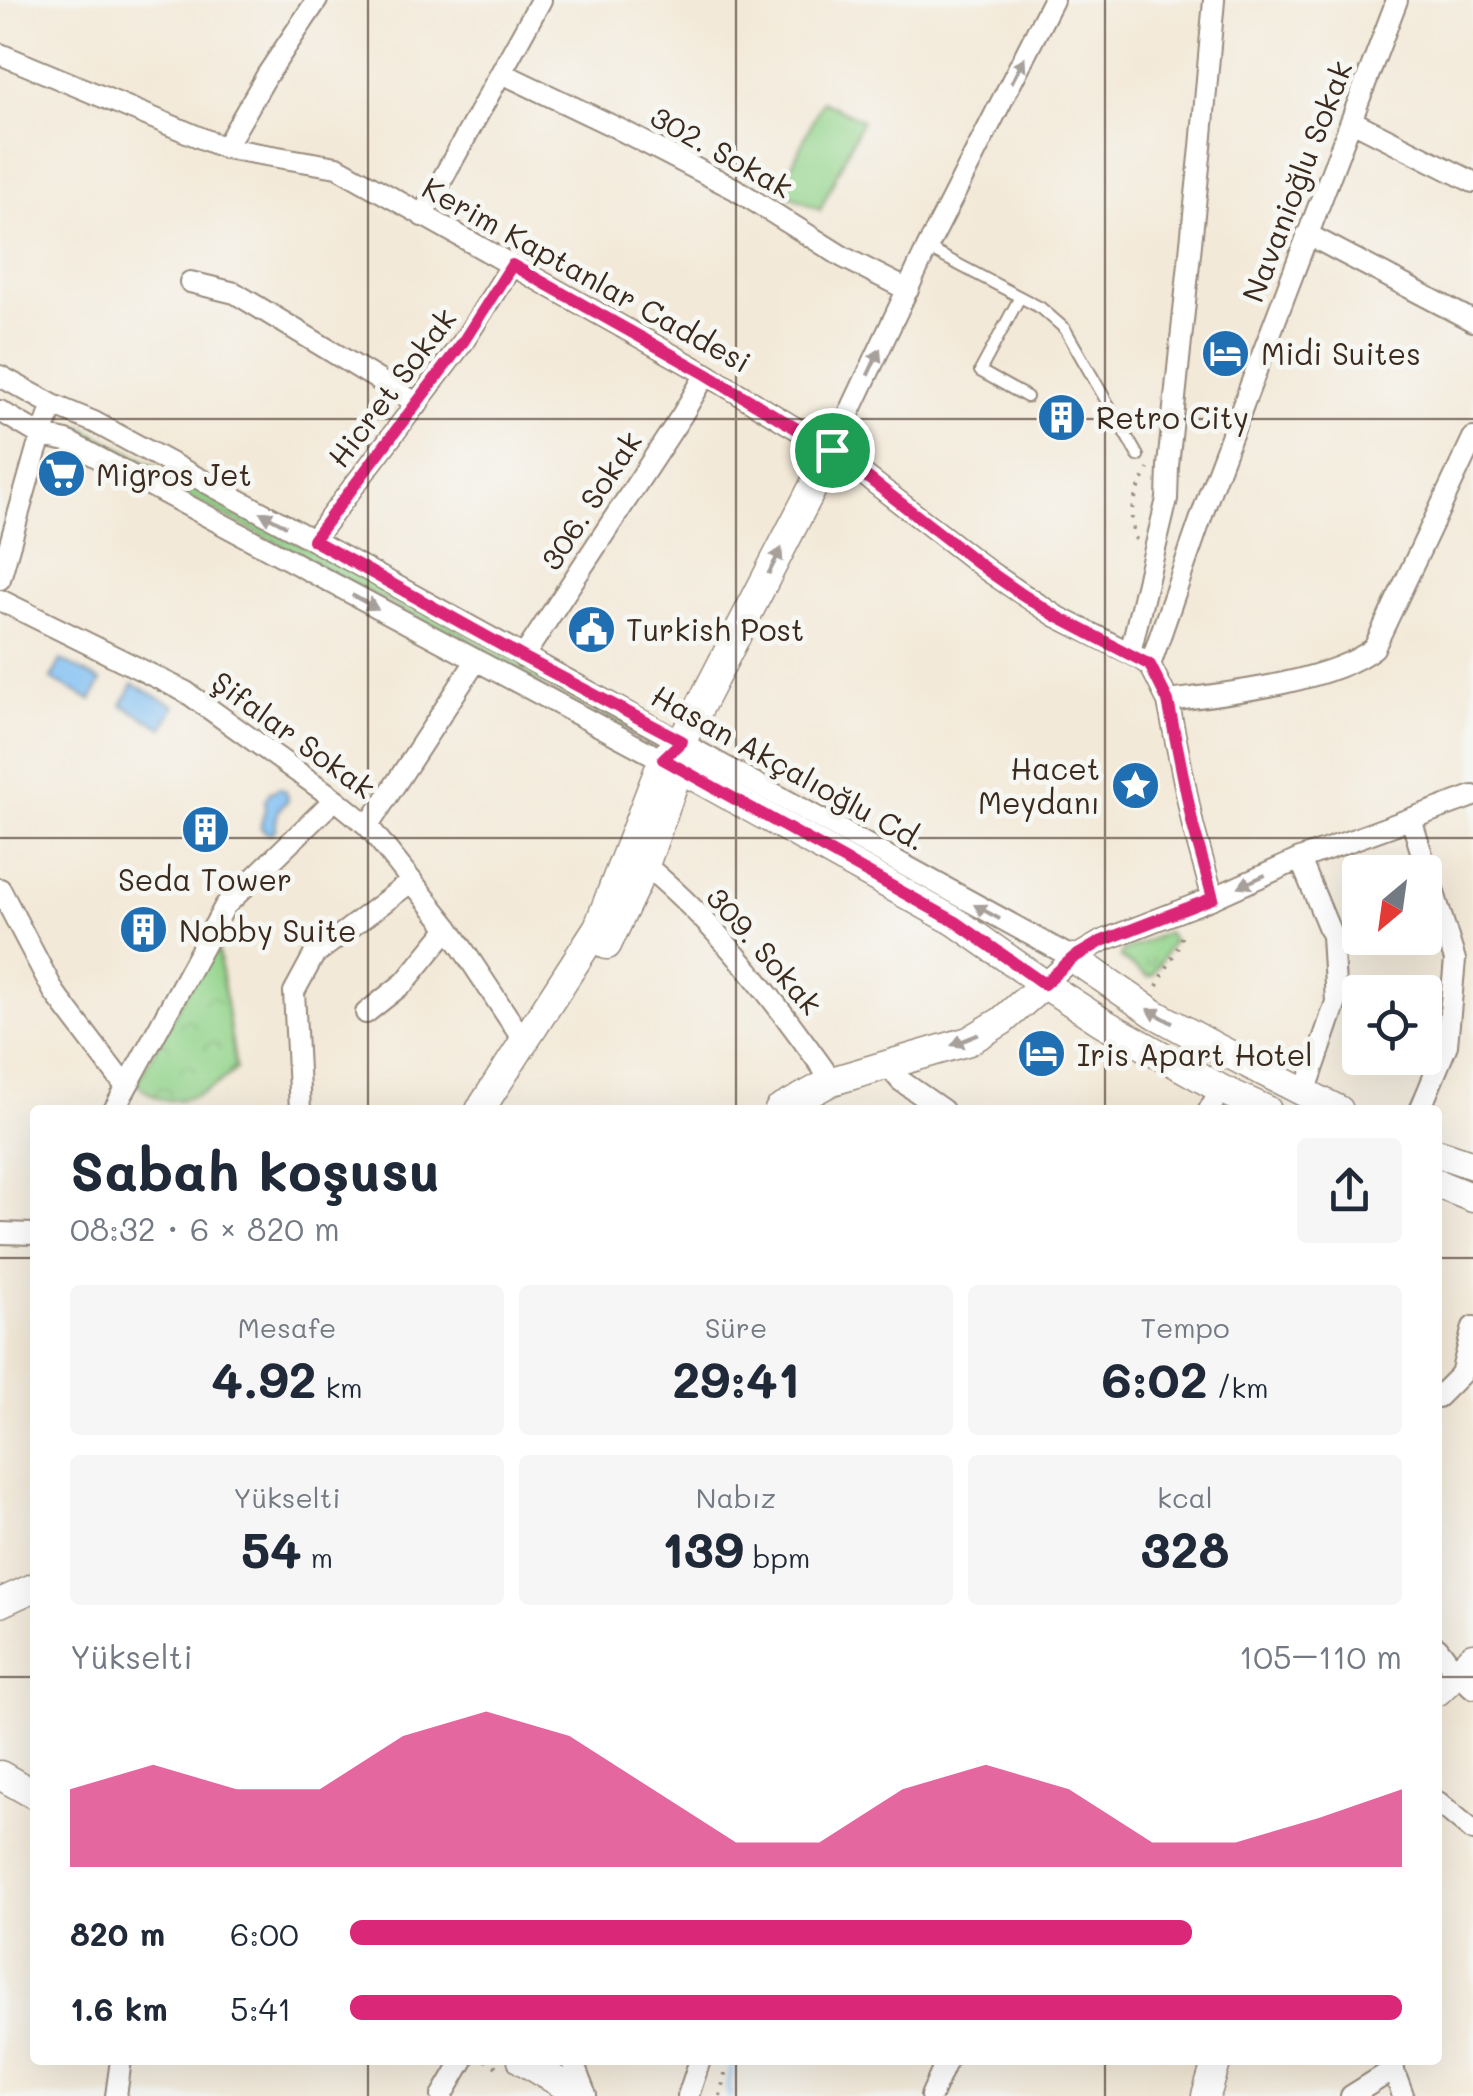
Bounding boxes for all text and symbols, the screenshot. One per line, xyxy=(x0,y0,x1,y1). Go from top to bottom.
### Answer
street label: Navanioğlu Sokak xyxy=(1232,55,1360,307)
one-way arrow xyxy=(1009,56,1026,85)
street label: 302. Sokak xyxy=(644,96,800,206)
street label: Kerim Kaptanlar Caddesi xyxy=(416,167,758,381)
street label: Hicret Sokak xyxy=(318,299,464,475)
hotel icon: Midi Suites xyxy=(1200,327,1252,379)
place label: Midi Suites xyxy=(1261,333,1421,373)
one-way arrow xyxy=(865,347,882,376)
building icon: Retro City xyxy=(1035,391,1087,443)
place label: Retro City xyxy=(1096,397,1249,437)
pin xyxy=(790,408,875,493)
street label: 306. Sokak xyxy=(530,423,650,577)
icon: arrive xyxy=(805,423,860,478)
supermarket icon: Migros Jet xyxy=(35,448,87,500)
place label: Migros Jet xyxy=(96,454,252,494)
one-way arrow xyxy=(259,510,287,528)
one-way arrow xyxy=(766,547,783,576)
one-way arrow xyxy=(350,593,379,610)
public building icon: Turkish Post xyxy=(565,603,617,655)
place label: Turkish Post xyxy=(626,609,804,649)
street label: Şifalar Sokak xyxy=(204,661,384,807)
street label: Hasan Akçalıoğlu Cd. xyxy=(645,675,933,859)
place label: Hacet Meydanı xyxy=(978,748,1100,822)
place icon: Hacet Meydanı xyxy=(1109,759,1161,811)
building icon: Seda Tower xyxy=(179,804,231,856)
north arrow xyxy=(1342,855,1442,955)
map controls xyxy=(1342,855,1442,1075)
place label: Seda Tower xyxy=(118,859,292,899)
one-way arrow xyxy=(1237,873,1267,889)
street label: 309. Sokak xyxy=(698,877,832,1023)
one-way arrow xyxy=(973,903,1001,921)
building icon: Nobby Suite xyxy=(118,904,170,956)
place label: Nobby Suite xyxy=(179,910,357,950)
button: locate xyxy=(1342,975,1442,1075)
one-way arrow xyxy=(1146,1008,1174,1025)
hotel icon: Iris Apart Hotel xyxy=(1016,1028,1068,1080)
one-way arrow xyxy=(950,1033,980,1049)
place label: Iris Apart Hotel xyxy=(1077,1034,1313,1074)
text: Sabah koşusu xyxy=(70,1133,440,1205)
button: share xyxy=(1297,1138,1402,1243)
text: 08:32 · 6 × 820 m xyxy=(70,1207,340,1249)
text: Mesafe xyxy=(238,1309,336,1345)
text: Süre xyxy=(705,1309,767,1345)
text: Tempo xyxy=(1140,1309,1230,1345)
text: 4.92 xyxy=(211,1345,316,1411)
text: 29:41 xyxy=(672,1345,800,1411)
text: 6:02 xyxy=(1101,1345,1208,1411)
text: km xyxy=(316,1369,363,1405)
text: /km xyxy=(1208,1369,1269,1405)
text: Yükselti xyxy=(233,1479,341,1515)
text: Nabız xyxy=(696,1479,776,1515)
text: kcal xyxy=(1157,1479,1213,1515)
text: 54 xyxy=(241,1515,302,1581)
text: 139 xyxy=(662,1515,744,1581)
text: 328 xyxy=(1141,1515,1229,1581)
text: m xyxy=(302,1539,333,1575)
text: bpm xyxy=(744,1539,810,1575)
text: Yükselti xyxy=(70,1635,193,1677)
text: 105–110 m xyxy=(1239,1635,1402,1677)
text: 820 m xyxy=(70,1912,165,1954)
text: 6:00 xyxy=(230,1912,299,1954)
text: 1.6 km xyxy=(70,1987,168,2029)
text: 5:41 xyxy=(230,1987,292,2029)

